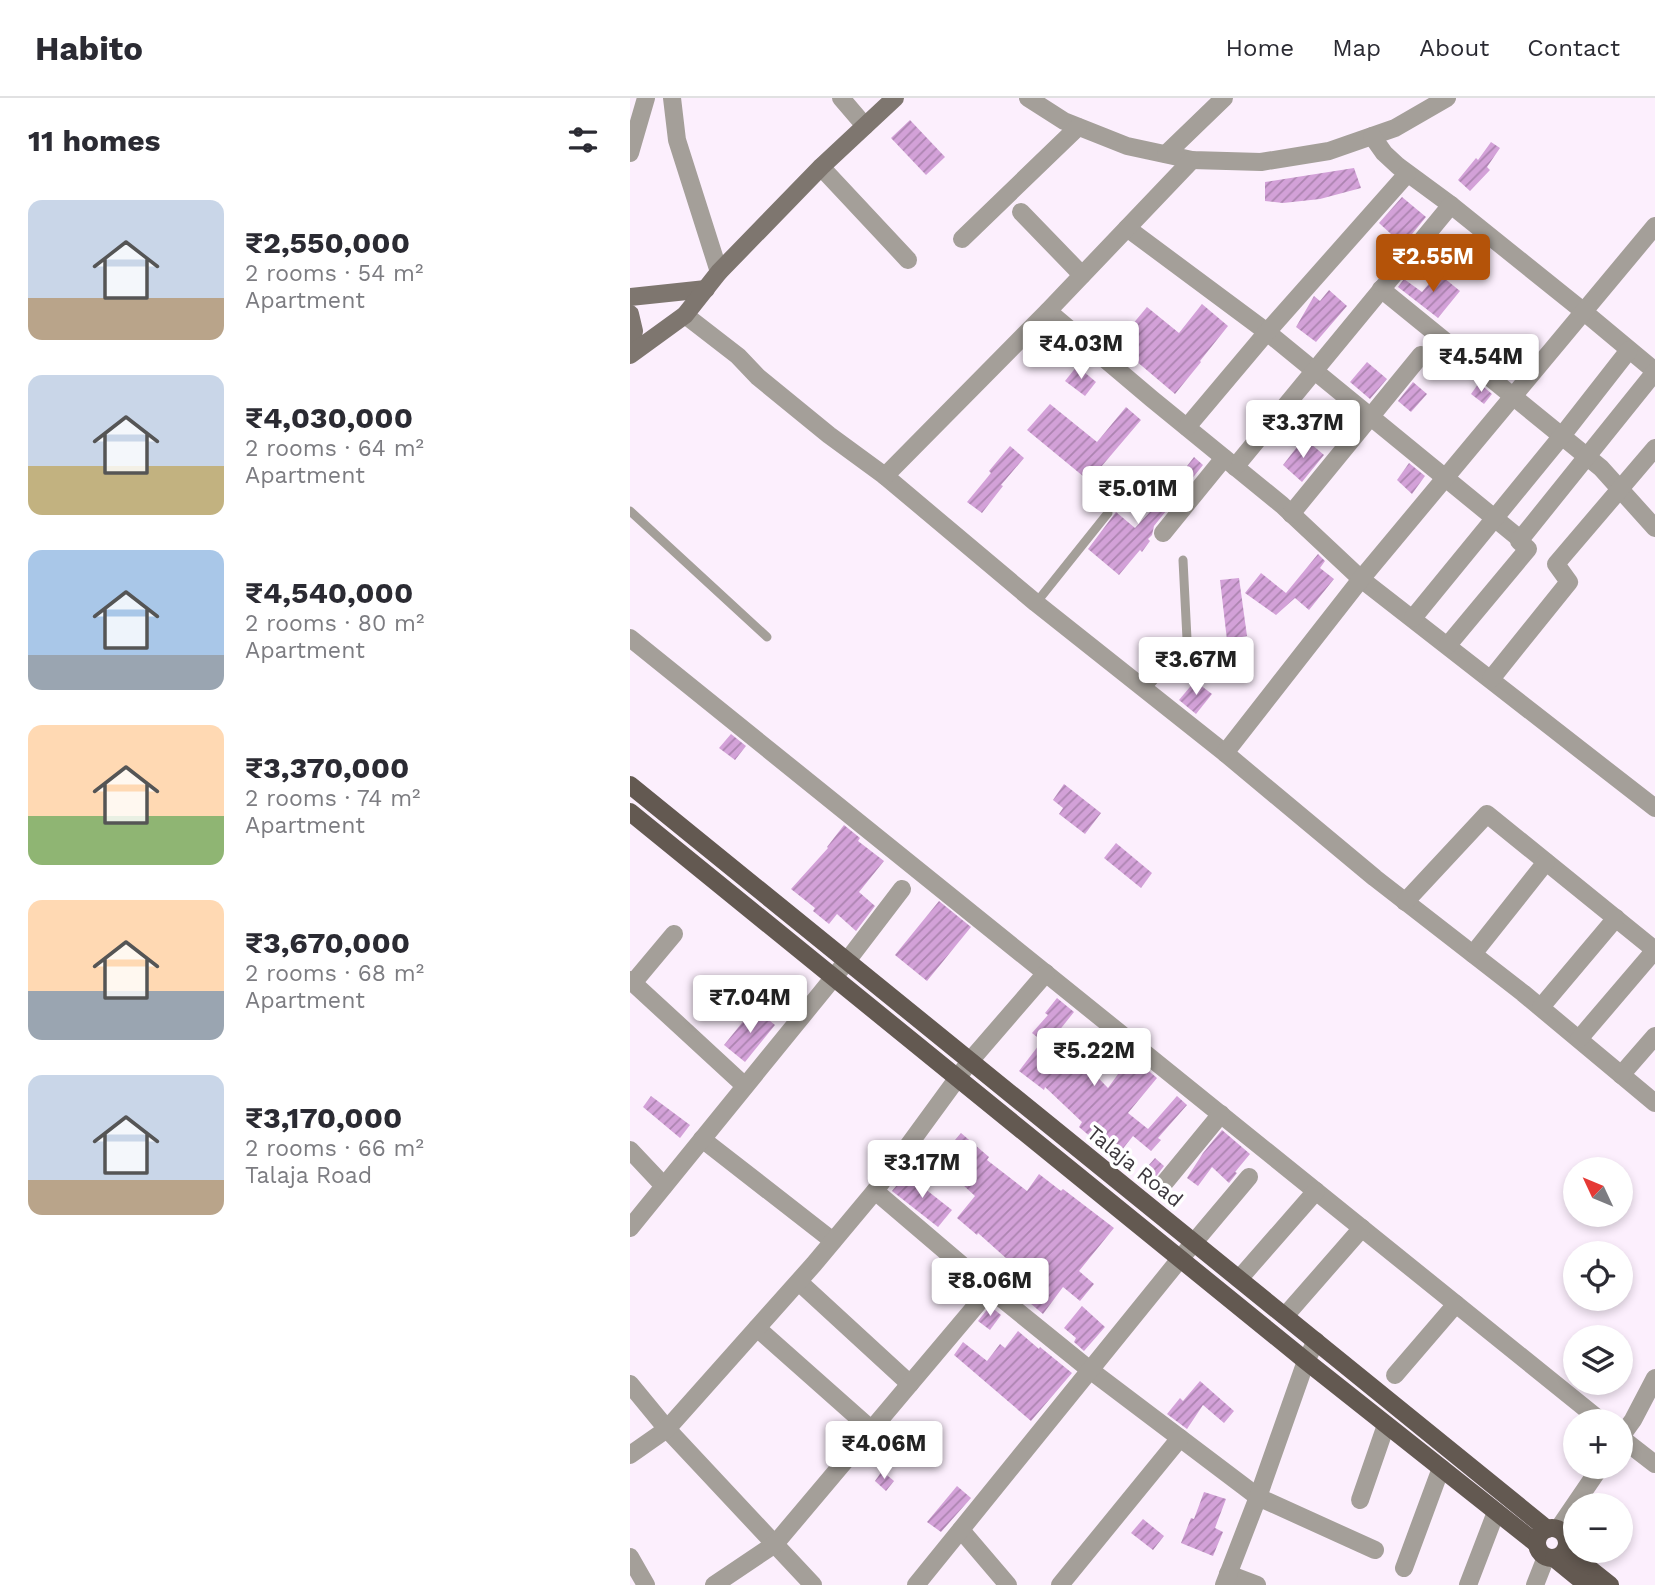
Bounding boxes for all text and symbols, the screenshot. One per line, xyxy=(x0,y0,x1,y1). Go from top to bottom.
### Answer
text: Habito xyxy=(35,29,143,68)
text: Home xyxy=(1226,34,1294,62)
text: Map xyxy=(1332,34,1381,62)
text: About xyxy=(1419,34,1489,62)
text: Contact xyxy=(1527,34,1620,62)
icon: filters xyxy=(564,121,602,159)
text: 11 homes xyxy=(28,123,161,158)
text: ₹2,550,000 xyxy=(245,225,410,260)
icon: home xyxy=(84,228,168,312)
pin: ₹2.55M xyxy=(1376,234,1490,294)
text: ₹2.55M xyxy=(1392,243,1474,270)
text: 2 rooms · 54 m² xyxy=(245,260,423,287)
text: Apartment xyxy=(245,287,365,314)
pin: ₹4.03M xyxy=(1024,322,1138,381)
text: ₹4.03M xyxy=(1039,330,1123,357)
pin: ₹4.54M xyxy=(1424,334,1538,394)
text: ₹4.54M xyxy=(1439,343,1523,370)
text: ₹4,030,000 xyxy=(245,400,413,435)
pin: ₹3.37M xyxy=(1246,400,1360,460)
icon: home xyxy=(84,403,168,487)
text: ₹3.37M xyxy=(1262,409,1344,436)
text: 2 rooms · 64 m² xyxy=(245,435,424,462)
text: Apartment xyxy=(245,462,365,489)
pin: ₹5.01M xyxy=(1081,466,1195,526)
text: ₹5.01M xyxy=(1098,475,1178,502)
text: ₹4,540,000 xyxy=(245,575,413,610)
icon: home xyxy=(84,578,168,662)
text: 2 rooms · 80 m² xyxy=(245,610,424,637)
text: Apartment xyxy=(245,637,365,664)
pin: ₹3.67M xyxy=(1139,638,1253,697)
text: ₹3.67M xyxy=(1155,646,1237,673)
text: ₹3,370,000 xyxy=(245,750,409,785)
icon: home xyxy=(84,753,168,837)
text: 2 rooms · 74 m² xyxy=(245,785,420,812)
text: Apartment xyxy=(245,812,365,839)
text: ₹3,670,000 xyxy=(245,925,410,960)
icon: home xyxy=(84,928,168,1012)
text: 2 rooms · 68 m² xyxy=(245,960,424,987)
pin: ₹7.04M xyxy=(693,976,807,1035)
text: ₹7.04M xyxy=(709,984,791,1011)
text: Apartment xyxy=(245,987,365,1014)
pin: ₹5.22M xyxy=(1037,1028,1151,1088)
text: ₹5.22M xyxy=(1053,1037,1135,1064)
text: ₹3,170,000 xyxy=(245,1100,402,1135)
icon: home xyxy=(84,1103,168,1187)
street label: Talaja Road xyxy=(1082,1120,1188,1212)
text: 2 rooms · 66 m² xyxy=(245,1135,424,1162)
pin: ₹3.17M xyxy=(865,1140,979,1200)
text: ₹3.17M xyxy=(884,1149,960,1176)
north arrow xyxy=(1563,1157,1633,1227)
map controls xyxy=(1563,1157,1633,1563)
text: Talaja Road xyxy=(245,1162,372,1189)
button: locate xyxy=(1563,1241,1633,1311)
pin: ₹8.06M xyxy=(933,1258,1047,1318)
text: ₹8.06M xyxy=(948,1267,1032,1294)
button: layers xyxy=(1563,1325,1633,1395)
button: + xyxy=(1563,1409,1633,1479)
pin: ₹4.06M xyxy=(827,1422,941,1481)
text: ₹4.06M xyxy=(842,1430,926,1457)
button: − xyxy=(1563,1493,1633,1563)

